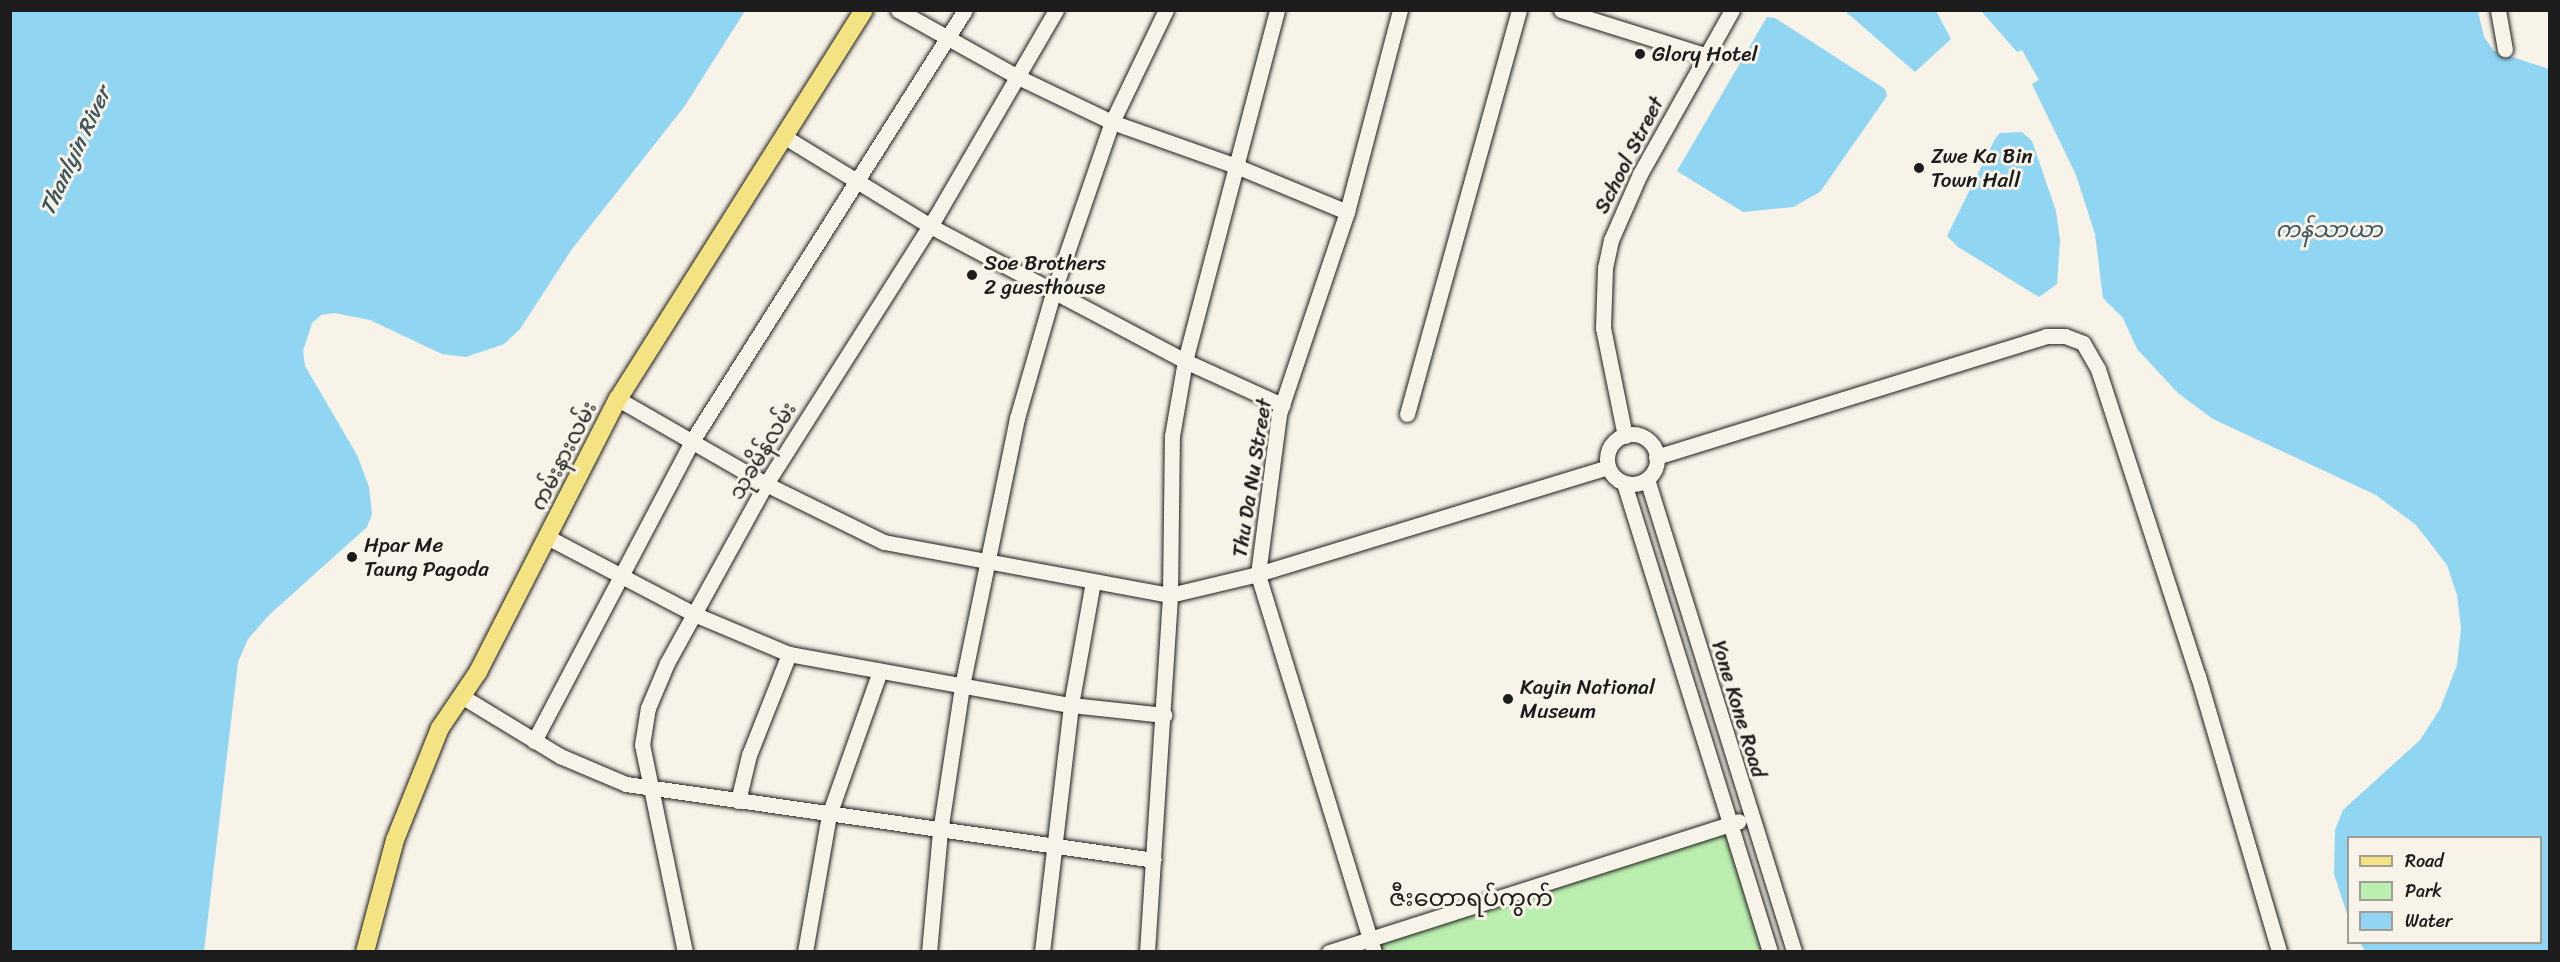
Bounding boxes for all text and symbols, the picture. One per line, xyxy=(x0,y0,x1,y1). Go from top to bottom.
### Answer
place label: Glory Hotel xyxy=(1652,41,1758,67)
marker: Glory Hotel xyxy=(1633,47,1647,61)
water label: Thanlyin River xyxy=(34,83,116,219)
street label: School Street xyxy=(1589,92,1669,218)
place label: Zwe Ka Bin Town Hall xyxy=(1931,143,2032,193)
marker: Zwe Ka Bin Town Hall xyxy=(1912,161,1926,175)
water label: ကန်သာယာ xyxy=(2276,217,2382,243)
place label: Soe Brothers 2 guesthouse xyxy=(984,250,1106,300)
marker: Soe Brothers 2 guesthouse xyxy=(965,268,979,282)
street label: ကမ်းနားလမ်း xyxy=(526,397,602,515)
street label: Thu Da Nu Street xyxy=(1227,397,1277,559)
street label: သုခမိန်လမ်း xyxy=(724,398,802,504)
place label: Hpar Me Taung Pagoda xyxy=(364,532,489,582)
marker: Hpar Me Taung Pagoda xyxy=(345,550,359,564)
street label: Yone Kone Road xyxy=(1706,637,1772,781)
place label: Kayin National Museum xyxy=(1520,674,1655,724)
marker: Kayin National Museum xyxy=(1501,692,1515,706)
legend xyxy=(2347,836,2542,944)
text: Road xyxy=(2405,845,2444,877)
text: Park xyxy=(2405,875,2442,907)
district label: ဇီးတောရပ်ကွက် xyxy=(1389,885,1553,913)
text: Water xyxy=(2405,905,2452,937)

